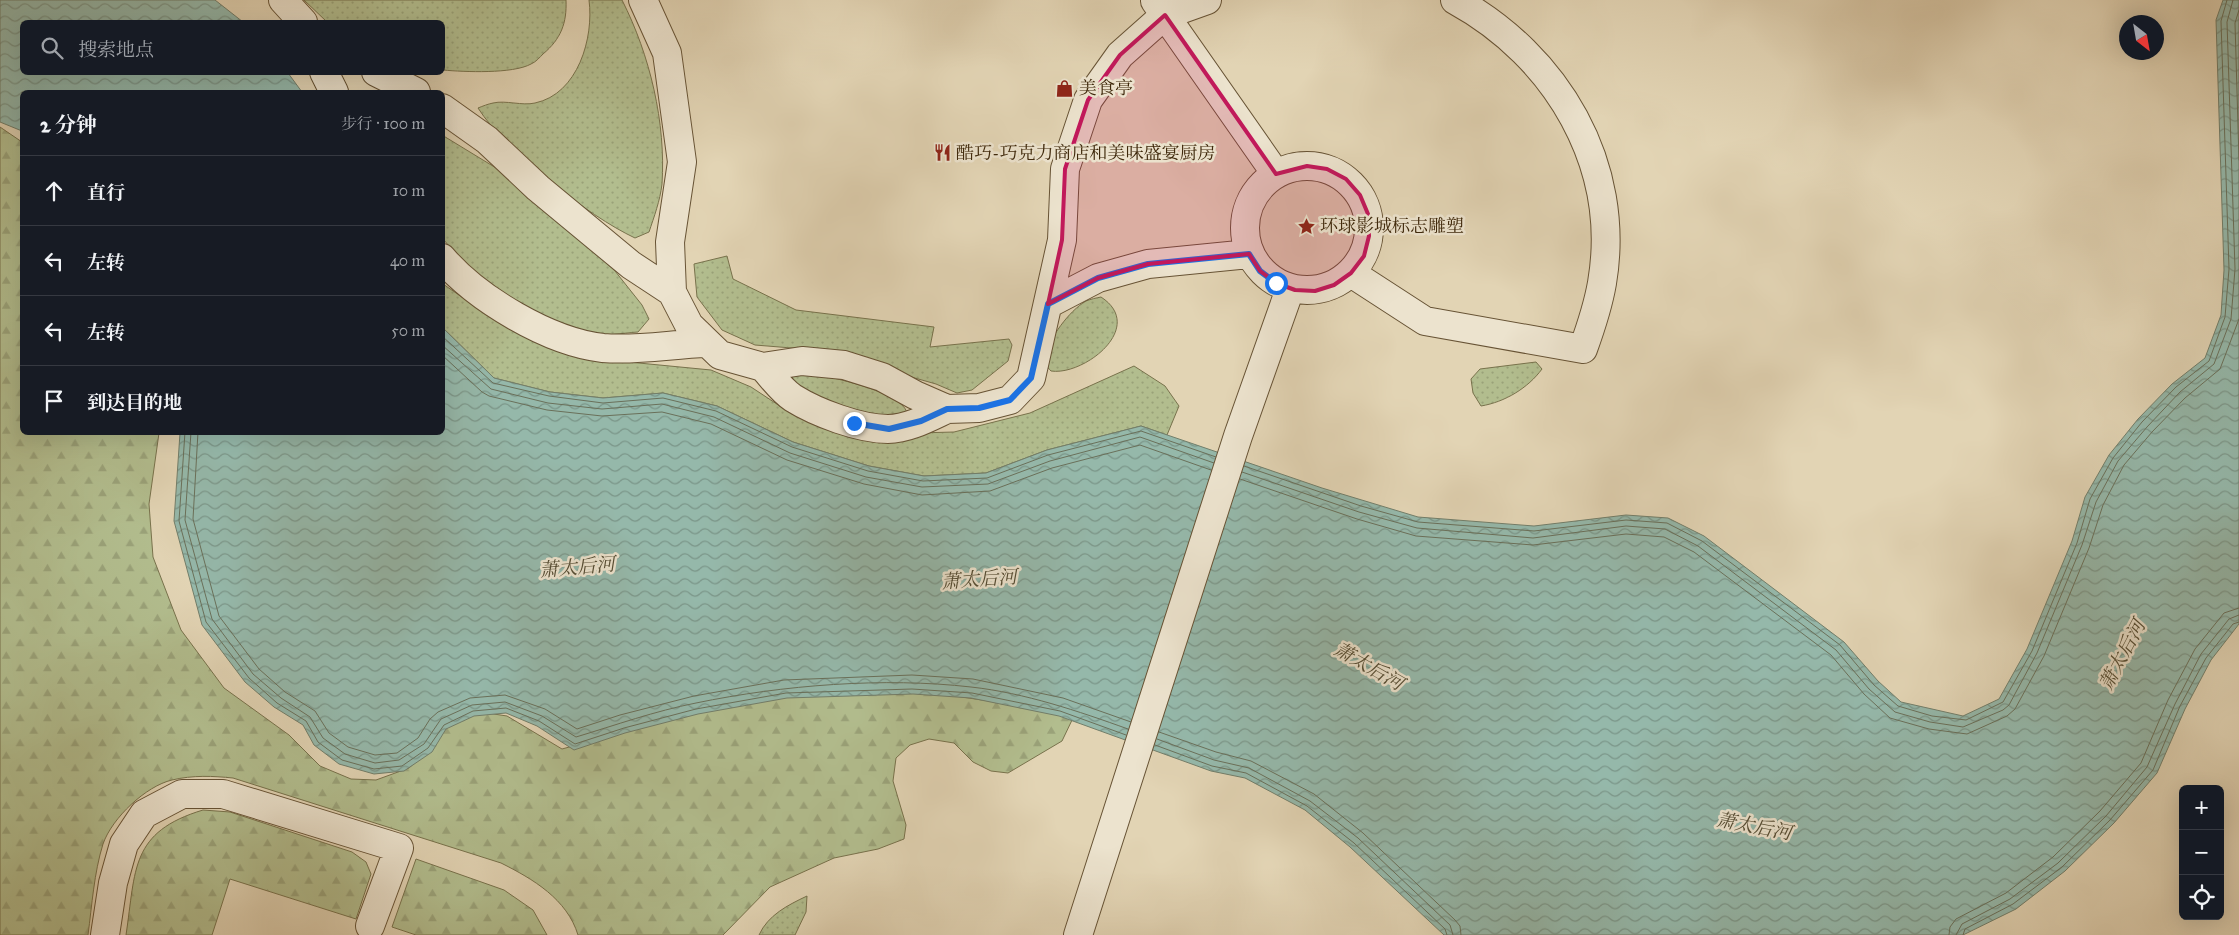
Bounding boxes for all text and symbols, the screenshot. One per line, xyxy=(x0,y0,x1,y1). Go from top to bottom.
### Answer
north arrow xyxy=(2119,15,2164,60)
search box xyxy=(20,20,445,75)
icon: search xyxy=(38,34,66,62)
text: 搜索地点 xyxy=(78,38,154,61)
place label: 美食亭 xyxy=(1079,77,1133,99)
shop icon: 美食亭 xyxy=(1055,78,1075,98)
text: 2 分钟 xyxy=(40,112,97,138)
text: 步行 · 100 m xyxy=(341,114,425,133)
place label: 酷巧-巧克力商店和美味盛宴厨房 xyxy=(956,142,1215,164)
restaurant icon: 酷巧-巧克力商店和美味盛宴厨房 xyxy=(932,143,952,163)
icon: ahead xyxy=(40,177,68,205)
text: 直行 xyxy=(87,181,125,204)
text: 10 m xyxy=(393,181,425,200)
place label: 环球影城标志雕塑 xyxy=(1320,215,1464,237)
place icon: 环球影城标志雕塑 xyxy=(1296,216,1316,236)
icon: left xyxy=(40,247,68,275)
text: 左转 xyxy=(87,251,125,274)
text: 40 m xyxy=(390,251,425,270)
route start xyxy=(1265,272,1288,295)
icon: left xyxy=(40,317,68,345)
text: 左转 xyxy=(87,321,125,344)
text: 50 m xyxy=(391,321,425,340)
icon: arrive xyxy=(40,387,68,415)
text: 到达目的地 xyxy=(87,391,182,414)
route end xyxy=(843,412,866,435)
water label: 萧太后河 xyxy=(538,552,619,582)
water label: 萧太后河 xyxy=(940,565,1021,593)
water label: 萧太后河 xyxy=(2094,613,2151,694)
water label: 萧太后河 xyxy=(1330,637,1410,696)
map controls xyxy=(2179,785,2224,920)
button: + xyxy=(2179,785,2224,830)
water label: 萧太后河 xyxy=(1714,807,1796,845)
button: − xyxy=(2179,830,2224,875)
button: locate xyxy=(2179,875,2224,920)

